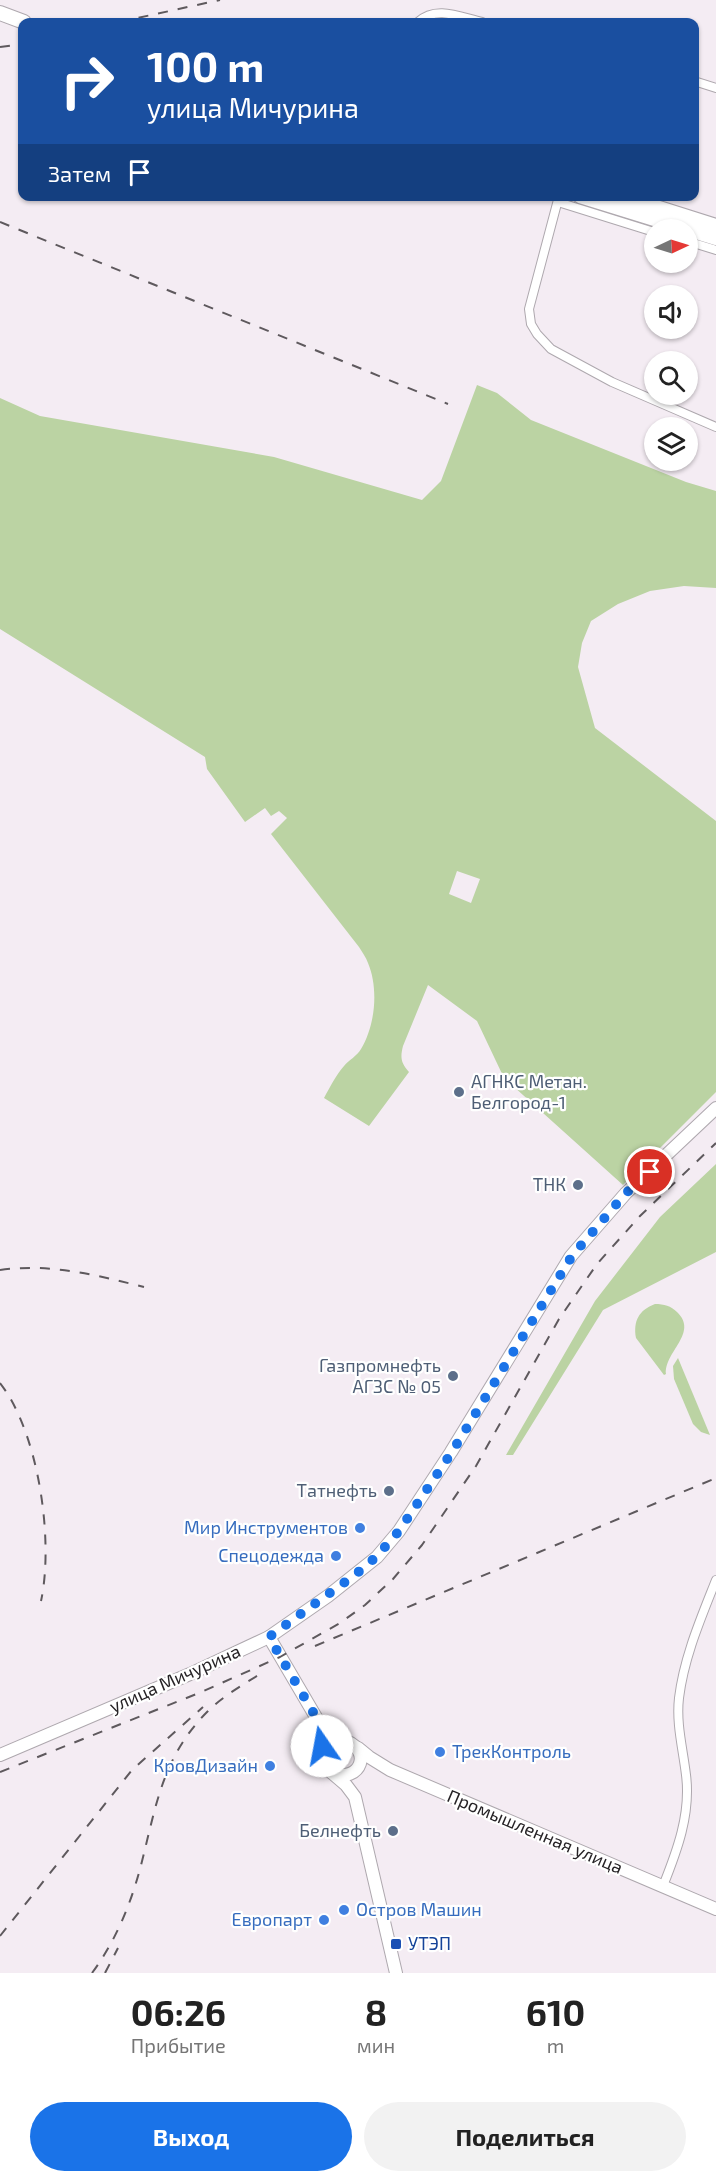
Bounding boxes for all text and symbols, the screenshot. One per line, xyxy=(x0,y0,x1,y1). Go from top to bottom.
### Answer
text: 100 m xyxy=(147,40,264,90)
icon: right xyxy=(48,42,126,120)
text: улица Мичурина xyxy=(147,91,359,123)
icon: arrive xyxy=(123,156,156,189)
text: Затем xyxy=(48,160,111,186)
north arrow xyxy=(644,219,698,273)
map controls xyxy=(644,219,698,471)
button: sound xyxy=(644,285,698,339)
button: search xyxy=(644,351,698,405)
button: layers xyxy=(644,417,698,471)
place label: АГНКС Метан. Белгород-1 xyxy=(471,1070,587,1113)
marker: АГНКС Метан. Белгород-1 xyxy=(452,1085,466,1099)
pin xyxy=(624,1146,675,1197)
icon: arrive xyxy=(633,1155,666,1188)
place label: ТНК xyxy=(533,1173,566,1195)
marker: ТНК xyxy=(571,1178,585,1192)
place label: Газпромнефть АГЗС № 05 xyxy=(319,1354,441,1397)
marker: Газпромнефть АГЗС № 05 xyxy=(446,1369,460,1383)
place label: Татнефть xyxy=(297,1479,377,1501)
marker: Татнефть xyxy=(382,1484,396,1498)
place label: Мир Инструментов xyxy=(184,1516,348,1538)
marker: Мир Инструментов xyxy=(353,1521,367,1535)
place label: Спецодежда xyxy=(218,1544,324,1566)
marker: Спецодежда xyxy=(329,1549,343,1563)
street label: улица Мичурина xyxy=(106,1639,244,1717)
position arrow xyxy=(290,1714,354,1778)
place label: ТрекКонтроль xyxy=(452,1740,571,1762)
marker: ТрекКонтроль xyxy=(433,1745,447,1759)
place label: КровДизайн xyxy=(154,1754,258,1776)
marker: КровДизайн xyxy=(263,1759,277,1773)
street label: Промышленная улица xyxy=(444,1784,626,1878)
place label: Белнефть xyxy=(299,1819,381,1841)
marker: Белнефть xyxy=(386,1824,400,1838)
place label: Остров Машин xyxy=(356,1898,482,1920)
marker: Остров Машин xyxy=(337,1903,351,1917)
place label: Европарт xyxy=(232,1908,312,1930)
marker: Европарт xyxy=(317,1913,331,1927)
place label: УТЭП xyxy=(408,1932,451,1954)
marker: УТЭП xyxy=(389,1937,403,1951)
text: 06:26 xyxy=(131,1990,226,2033)
text: 8 xyxy=(365,1990,387,2033)
text: 610 xyxy=(526,1990,585,2033)
text: Прибытие xyxy=(131,2033,226,2057)
text: мин xyxy=(357,2033,395,2057)
text: m xyxy=(547,2033,564,2057)
button: Выход xyxy=(30,2102,352,2171)
button: Поделиться xyxy=(364,2102,686,2171)

